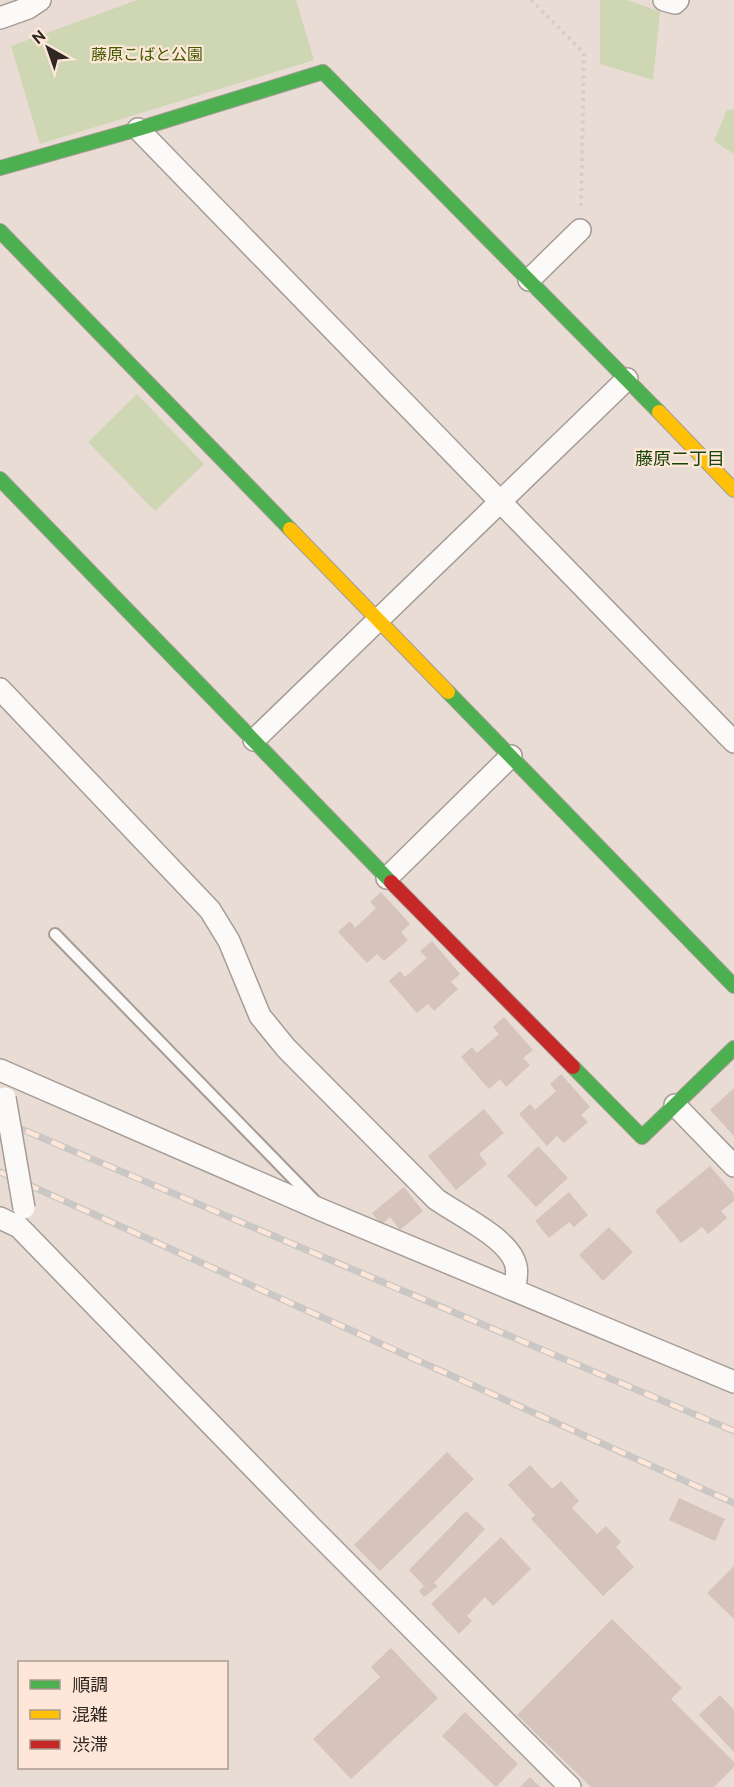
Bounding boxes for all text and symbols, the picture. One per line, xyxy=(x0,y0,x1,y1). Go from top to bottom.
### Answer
north arrow xyxy=(18,18,78,78)
text: N xyxy=(28,26,49,47)
park label: 藤原こばと公園 xyxy=(91,45,203,63)
district label: 藤原二丁目 xyxy=(635,448,725,468)
legend xyxy=(18,1661,228,1769)
text: 順調 xyxy=(72,1674,108,1694)
text: 混雑 xyxy=(72,1704,108,1724)
text: 渋滞 xyxy=(72,1734,108,1754)

